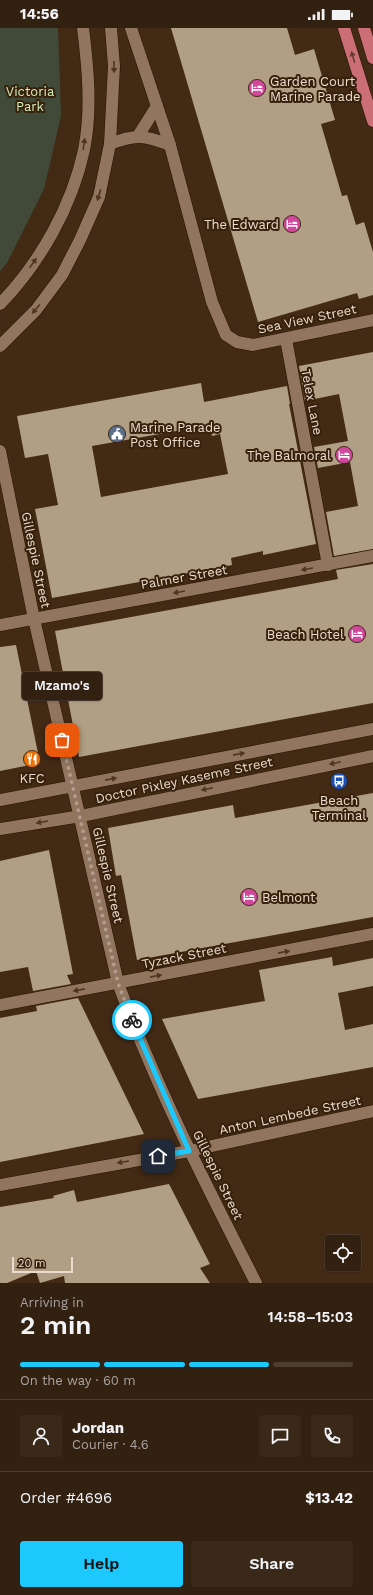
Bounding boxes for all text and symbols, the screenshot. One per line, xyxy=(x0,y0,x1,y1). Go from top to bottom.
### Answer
text: 14:56 xyxy=(20,5,59,23)
one-way arrow xyxy=(350,51,356,63)
one-way arrow xyxy=(111,61,117,74)
place label: Garden Court Marine Parade xyxy=(270,74,361,104)
hotel icon: Garden Court Marine Parade xyxy=(247,78,267,98)
park label: Victoria Park xyxy=(6,84,55,114)
one-way arrow xyxy=(81,138,87,150)
one-way arrow xyxy=(96,190,102,202)
hotel icon: The Edward xyxy=(282,214,302,234)
place label: The Edward xyxy=(204,217,279,232)
one-way arrow xyxy=(29,257,37,268)
street label: Sea View Street xyxy=(256,301,358,337)
one-way arrow xyxy=(32,303,41,314)
street label: Telex Lane xyxy=(298,368,326,436)
place label: Marine Parade Post Office xyxy=(130,420,221,450)
public building icon: Marine Parade Post Office xyxy=(107,424,127,444)
hotel icon: The Balmoral xyxy=(334,445,354,465)
place label: The Balmoral xyxy=(247,448,331,463)
street label: Gillespie Street xyxy=(18,511,54,610)
street label: Palmer Street xyxy=(139,562,229,592)
one-way arrow xyxy=(301,566,313,572)
one-way arrow xyxy=(173,589,185,595)
hotel icon: Beach Hotel xyxy=(347,624,367,644)
place label: Beach Hotel xyxy=(267,627,344,642)
callout: Mzamo's xyxy=(22,672,102,700)
text: Mzamo's xyxy=(34,678,90,693)
pin xyxy=(45,723,79,757)
icon: bag xyxy=(51,729,73,751)
restaurant icon: KFC xyxy=(22,749,42,769)
one-way arrow xyxy=(233,751,245,757)
street label: Doctor Pixley Kaseme Street xyxy=(94,754,275,806)
one-way arrow xyxy=(329,761,341,767)
place label: KFC xyxy=(19,771,45,786)
bus stop icon: Beach Terminal xyxy=(329,771,349,791)
one-way arrow xyxy=(105,775,117,781)
one-way arrow xyxy=(201,787,214,793)
place label: Beach Terminal xyxy=(312,793,366,823)
one-way arrow xyxy=(36,819,48,825)
street label: Gillespie Street xyxy=(90,826,126,925)
hotel icon: Belmont xyxy=(239,887,259,907)
place label: Belmont xyxy=(262,890,316,905)
street label: Tyzack Street xyxy=(140,940,228,972)
one-way arrow xyxy=(278,948,290,954)
one-way arrow xyxy=(150,973,162,979)
one-way arrow xyxy=(73,988,86,994)
courier xyxy=(112,1000,152,1040)
icon: bike xyxy=(121,1009,143,1031)
street label: Anton Lembede Street xyxy=(218,1093,363,1137)
street label: Gillespie Street xyxy=(190,1128,246,1223)
pin xyxy=(141,1139,175,1173)
icon: home xyxy=(147,1145,169,1167)
one-way arrow xyxy=(117,1160,129,1166)
map controls xyxy=(325,1235,361,1271)
button: locate xyxy=(325,1235,361,1271)
scale bar xyxy=(12,1255,73,1274)
text: 20 m xyxy=(18,1257,46,1270)
text: Arriving in xyxy=(20,1295,84,1310)
text: 14:58–15:03 xyxy=(267,1308,353,1326)
text: 2 min xyxy=(20,1310,91,1340)
text: On the way · 60 m xyxy=(20,1373,136,1388)
button: person xyxy=(20,1415,62,1457)
button: chat xyxy=(259,1415,301,1457)
button: phone xyxy=(311,1415,353,1457)
text: Jordan xyxy=(72,1419,124,1437)
text: Courier · 4.6 xyxy=(72,1437,149,1452)
text: Order #4696 xyxy=(20,1489,112,1507)
text: $13.42 xyxy=(305,1489,353,1507)
button: Help xyxy=(20,1541,183,1587)
button: Share xyxy=(191,1541,353,1587)

